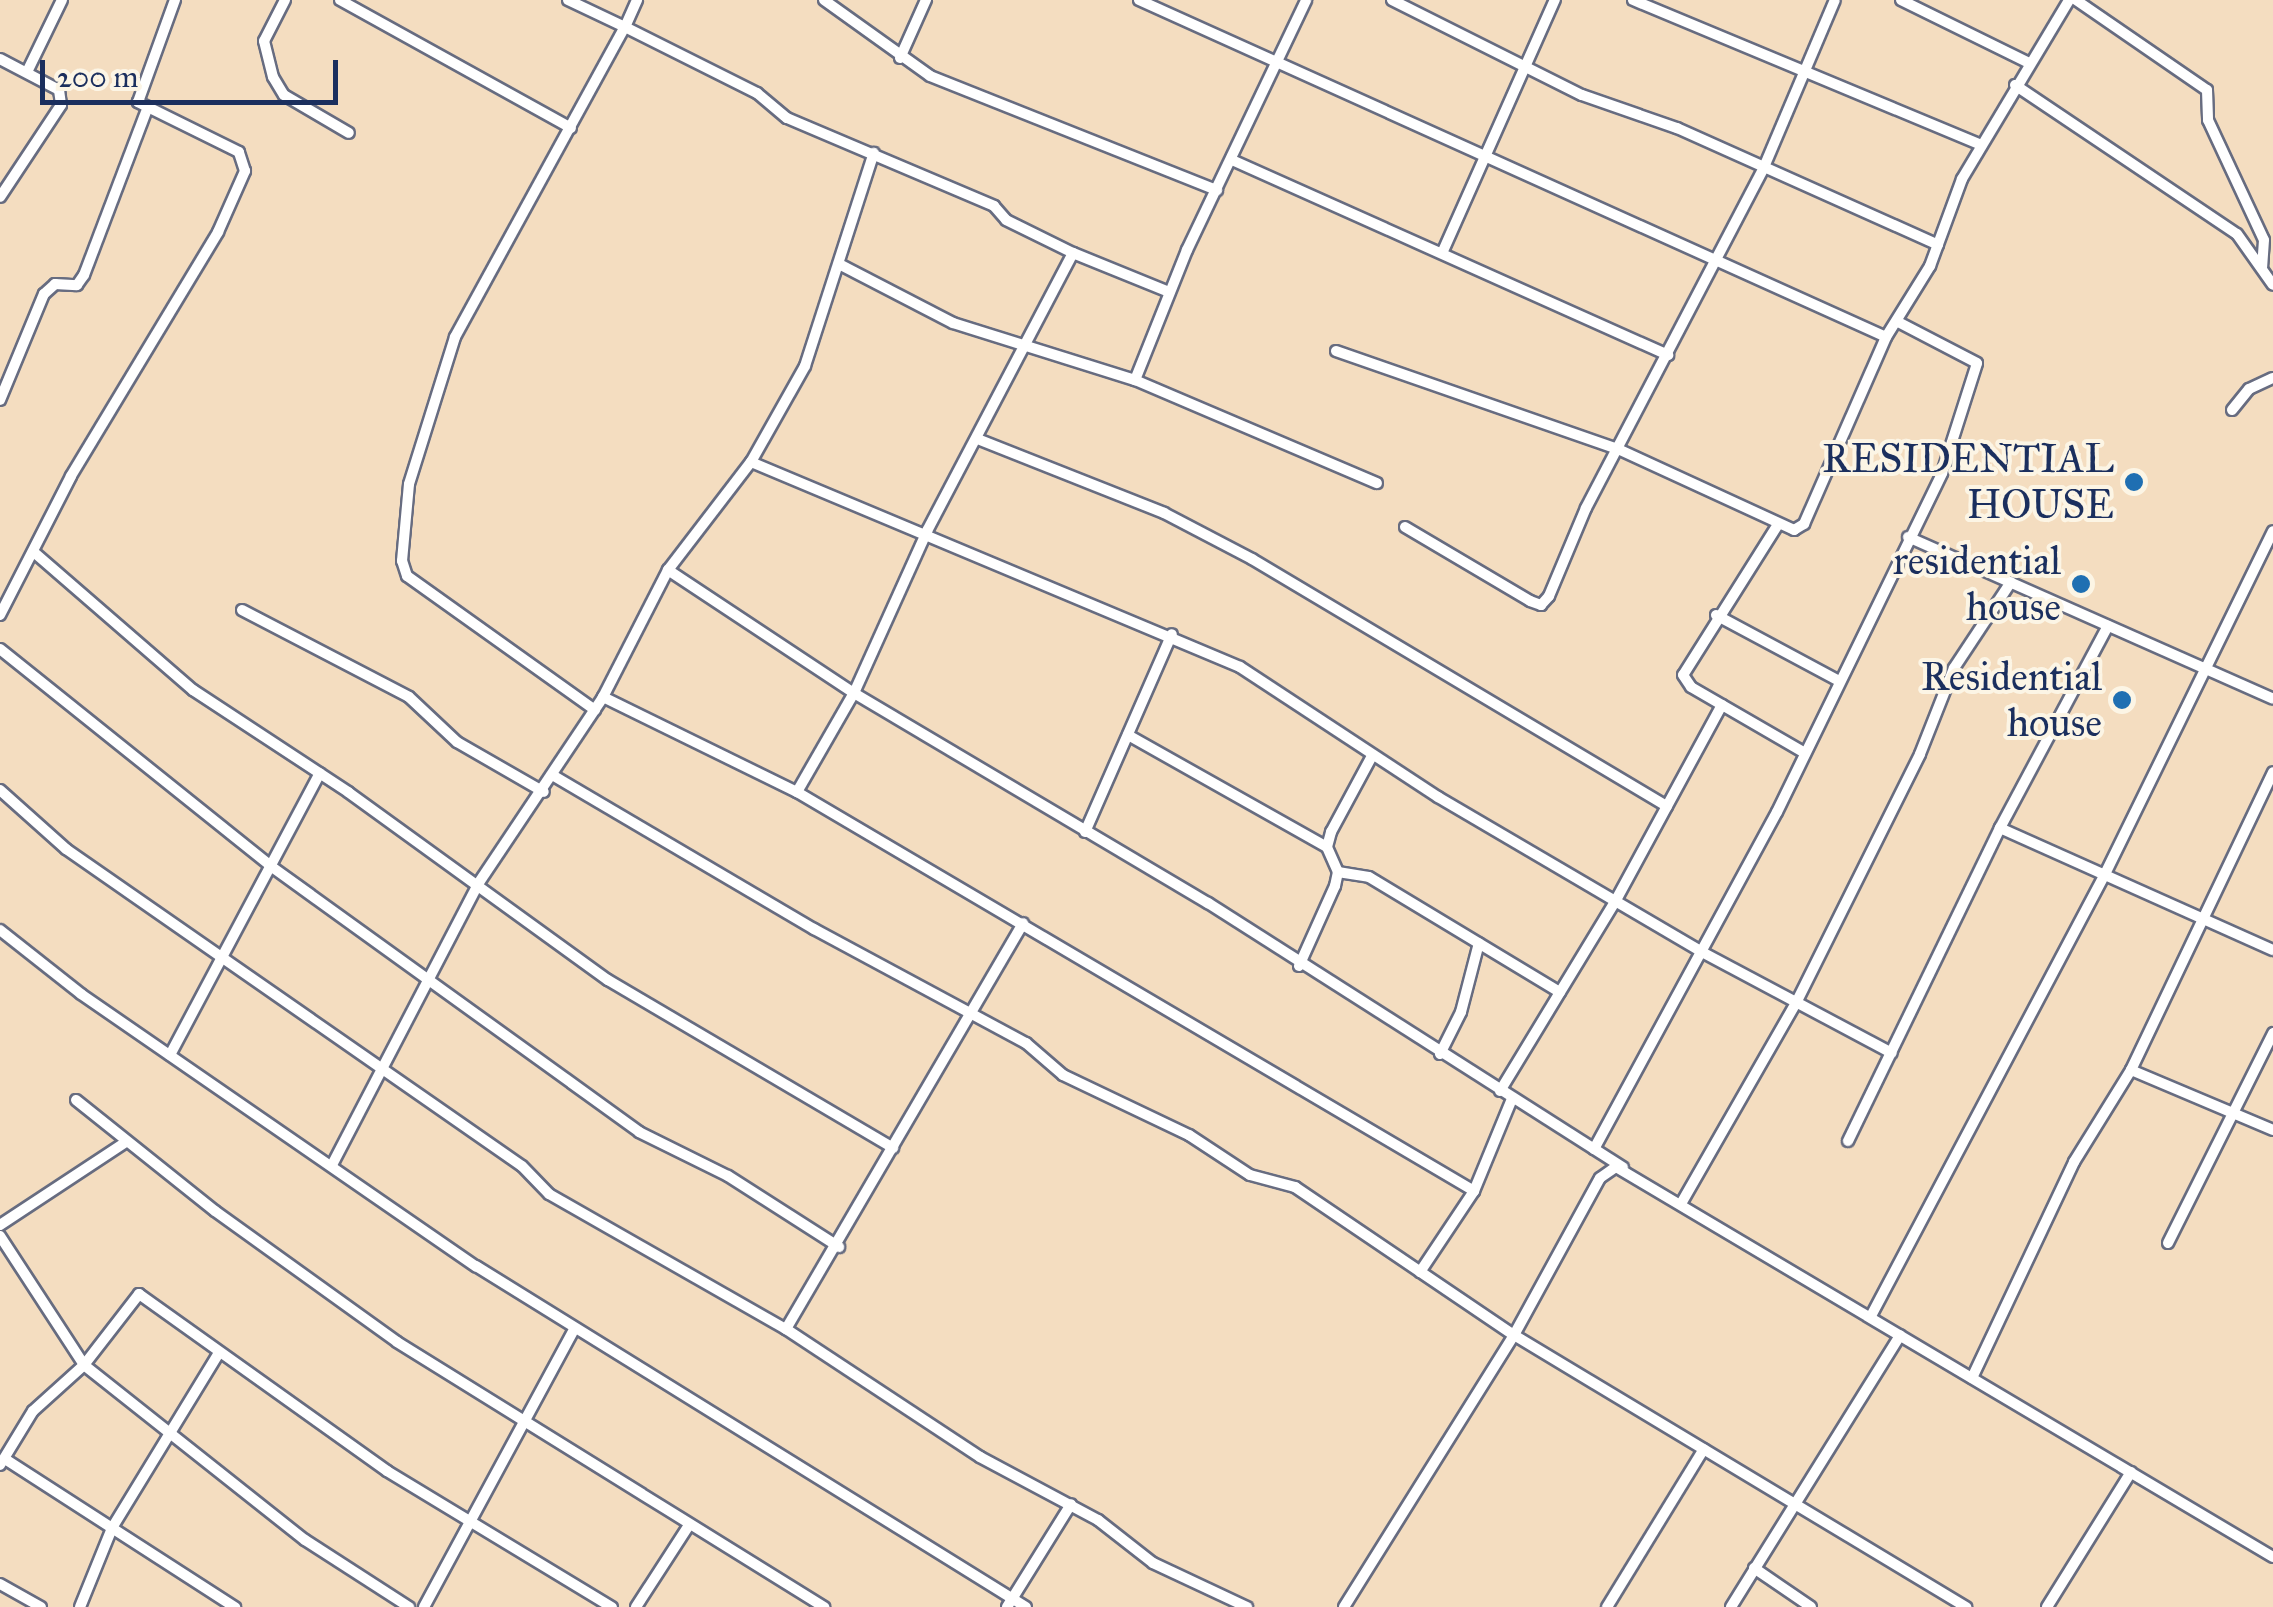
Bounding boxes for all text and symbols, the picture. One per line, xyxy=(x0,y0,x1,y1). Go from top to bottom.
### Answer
scale bar xyxy=(45,40,342,102)
text: 200 m xyxy=(57,59,138,95)
place label: RESIDENTIAL HOUSE xyxy=(1822,435,2114,529)
marker: RESIDENTIAL HOUSE xyxy=(2123,471,2145,493)
place label: residential house xyxy=(1893,537,2061,631)
marker: residential house xyxy=(2070,573,2092,595)
place label: Residential house xyxy=(1921,653,2102,747)
marker: Residential house xyxy=(2111,689,2133,711)

